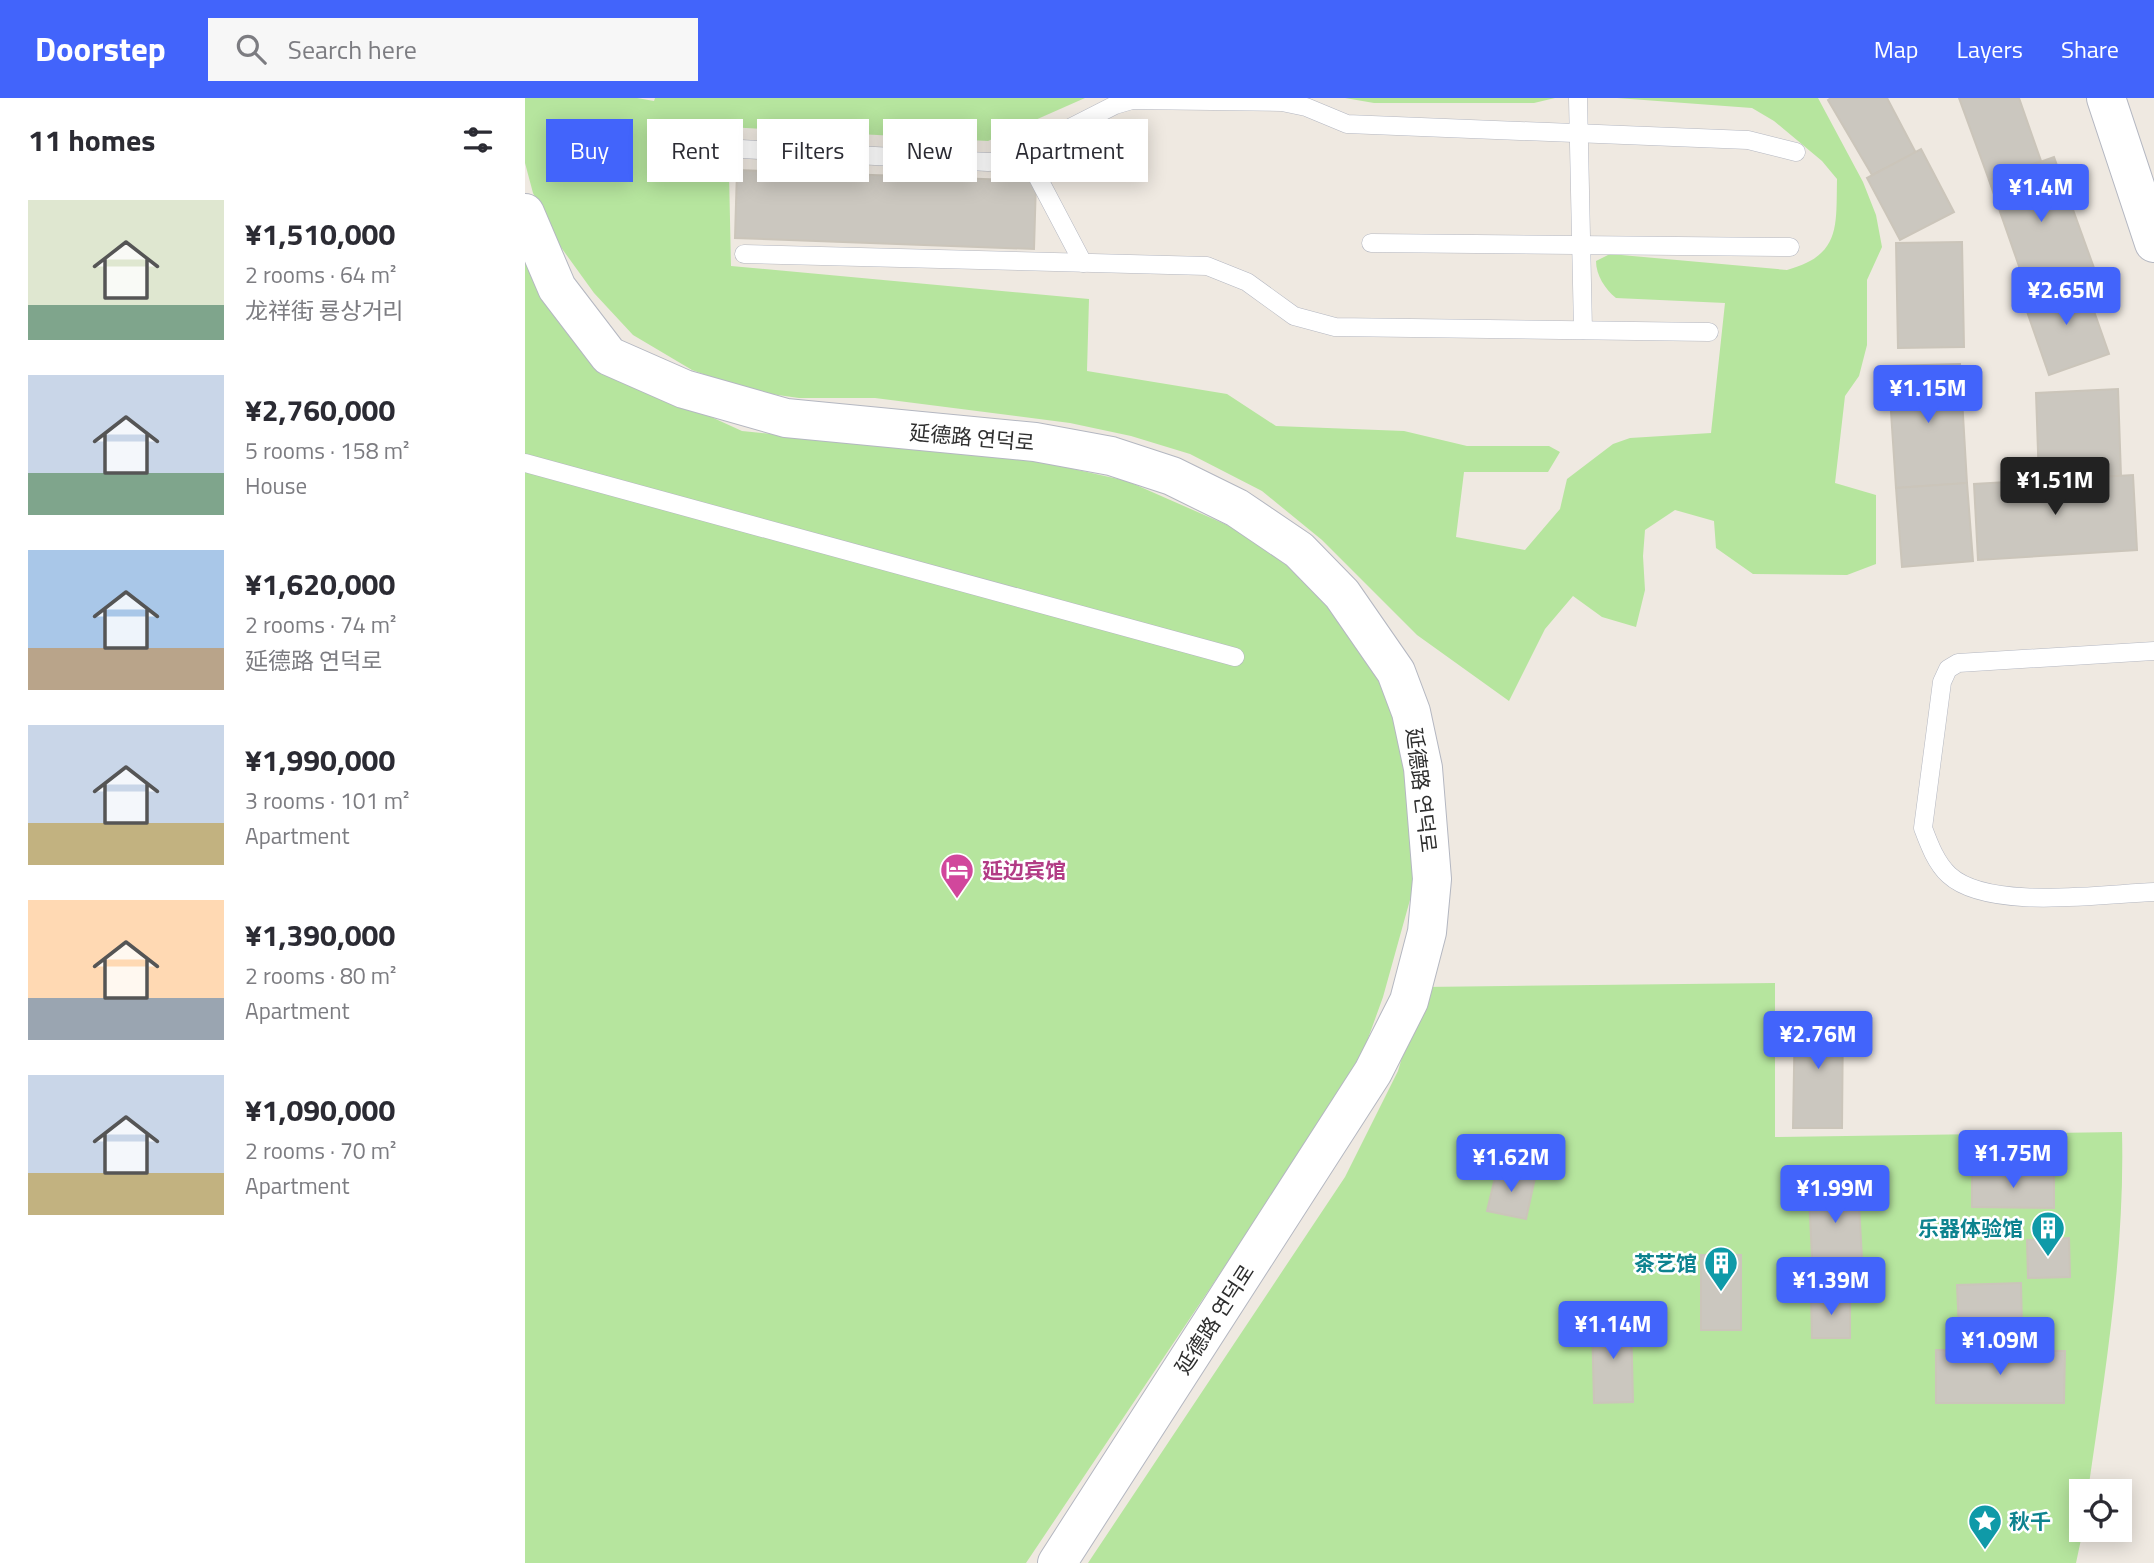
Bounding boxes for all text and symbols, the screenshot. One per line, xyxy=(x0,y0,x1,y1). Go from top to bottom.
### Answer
search box xyxy=(208,18,698,81)
text: Doorstep xyxy=(35,24,166,74)
icon: search xyxy=(232,30,270,68)
text: Search here xyxy=(288,30,417,69)
text: Map xyxy=(1874,31,1919,67)
text: Layers xyxy=(1957,31,2023,67)
text: Share xyxy=(2061,31,2119,67)
text: 11 homes xyxy=(28,117,155,163)
chip: Buy xyxy=(546,119,633,182)
chip: Rent xyxy=(647,119,743,182)
chip: Filters xyxy=(757,119,869,182)
chip: New xyxy=(883,119,977,182)
chip: Apartment xyxy=(991,119,1148,182)
icon: filters xyxy=(459,121,497,159)
pin: ¥1.4M xyxy=(1992,164,2090,224)
text: ¥1.4M xyxy=(2009,169,2073,204)
text: ¥1,510,000 xyxy=(245,211,395,257)
icon: home xyxy=(84,228,168,312)
text: 2 rooms · 64 m² xyxy=(245,257,396,292)
pin: ¥2.65M xyxy=(2009,268,2123,327)
text: ¥2.65M xyxy=(2027,272,2105,307)
text: 龙祥街 룡상거리 xyxy=(245,293,404,328)
pin: ¥1.15M xyxy=(1871,366,1985,425)
text: ¥1.15M xyxy=(1889,370,1967,405)
text: ¥2,760,000 xyxy=(245,387,395,433)
icon: home xyxy=(84,403,168,487)
street label: 延德路 연덕로 xyxy=(908,416,1036,458)
text: 5 rooms · 158 m² xyxy=(245,433,409,468)
pin: ¥1.51M xyxy=(1998,458,2112,517)
text: ¥1.51M xyxy=(2016,462,2094,497)
text: House xyxy=(245,468,307,503)
text: ¥1,620,000 xyxy=(245,561,395,607)
icon: home xyxy=(84,578,168,662)
text: 2 rooms · 74 m² xyxy=(245,607,396,642)
text: 延德路 연덕로 xyxy=(245,643,383,678)
street label: 延德路 연덕로 xyxy=(1398,726,1446,854)
text: ¥1,990,000 xyxy=(245,737,395,783)
icon: home xyxy=(84,753,168,837)
text: 3 rooms · 101 m² xyxy=(245,783,409,818)
text: Apartment xyxy=(245,818,350,853)
hotel icon: 延边宾馆 xyxy=(938,851,976,900)
place label: 延边宾馆 xyxy=(982,854,1066,886)
text: ¥1,390,000 xyxy=(245,912,395,958)
icon: home xyxy=(84,928,168,1012)
text: 2 rooms · 80 m² xyxy=(245,958,396,993)
text: Apartment xyxy=(245,993,350,1028)
pin: ¥2.76M xyxy=(1761,1012,1875,1071)
text: ¥2.76M xyxy=(1779,1016,1857,1051)
text: ¥1,090,000 xyxy=(245,1087,395,1133)
icon: home xyxy=(84,1103,168,1187)
pin: ¥1.75M xyxy=(1956,1130,2070,1190)
text: 2 rooms · 70 m² xyxy=(245,1133,396,1168)
pin: ¥1.62M xyxy=(1454,1134,1568,1194)
text: ¥1.75M xyxy=(1974,1135,2052,1170)
text: ¥1.62M xyxy=(1472,1139,1550,1174)
pin: ¥1.99M xyxy=(1778,1166,1892,1225)
text: Apartment xyxy=(245,1168,350,1203)
text: ¥1.99M xyxy=(1796,1170,1874,1205)
building icon: 乐器体验馆 xyxy=(2029,1209,2067,1258)
place label: 乐器体验馆 xyxy=(1918,1212,2023,1244)
building icon: 茶艺馆 xyxy=(1702,1244,1740,1293)
place label: 茶艺馆 xyxy=(1634,1247,1697,1279)
street label: 延德路 연덕로 xyxy=(1166,1258,1262,1380)
pin: ¥1.39M xyxy=(1774,1258,1888,1317)
text: ¥1.39M xyxy=(1792,1262,1870,1297)
pin: ¥1.14M xyxy=(1556,1302,1670,1361)
text: ¥1.14M xyxy=(1574,1306,1652,1341)
pin: ¥1.09M xyxy=(1943,1318,2057,1377)
text: ¥1.09M xyxy=(1961,1322,2039,1357)
map controls xyxy=(2069,1479,2132,1542)
button: locate xyxy=(2069,1479,2132,1542)
place icon: 秋千 xyxy=(1966,1502,2004,1551)
place label: 秋千 xyxy=(2009,1505,2051,1537)

